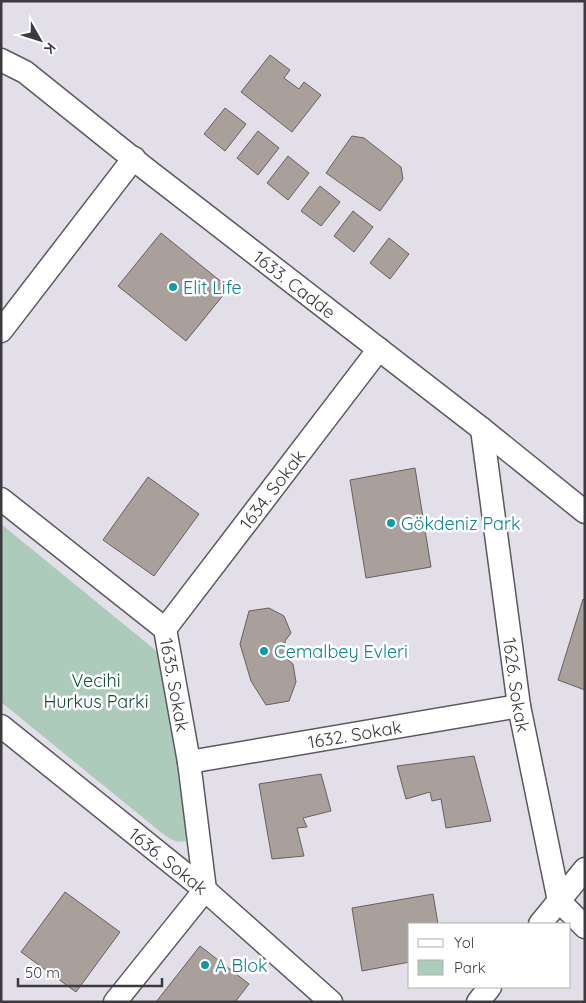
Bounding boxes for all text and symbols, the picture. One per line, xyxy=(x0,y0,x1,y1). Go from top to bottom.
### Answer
north arrow xyxy=(15,15,65,65)
text: K xyxy=(40,39,60,57)
street label: 1633. Cadde xyxy=(249,245,341,323)
place label: Elit Life xyxy=(183,276,242,299)
marker: Elit Life xyxy=(167,281,179,293)
street label: 1634. Sokak xyxy=(234,445,310,534)
place label: Gökdeniz Park xyxy=(401,512,521,535)
marker: Gökdeniz Park xyxy=(385,517,397,529)
street label: 1635. Sokak xyxy=(155,636,195,733)
street label: 1626. Sokak xyxy=(498,636,536,734)
place label: Cemalbey Evleri xyxy=(274,640,408,663)
marker: Cemalbey Evleri xyxy=(258,645,270,657)
park label: Vecihi Hurkus Parki xyxy=(43,669,149,713)
street label: 1632. Sokak xyxy=(306,715,403,753)
street label: 1636. Sokak xyxy=(124,822,213,899)
legend xyxy=(408,923,571,988)
text: Yol xyxy=(454,933,474,952)
place label: A Blok xyxy=(215,954,268,977)
scale bar xyxy=(18,956,161,988)
text: Park xyxy=(454,958,486,977)
marker: A Blok xyxy=(199,959,211,971)
text: 50 m xyxy=(25,963,60,982)

